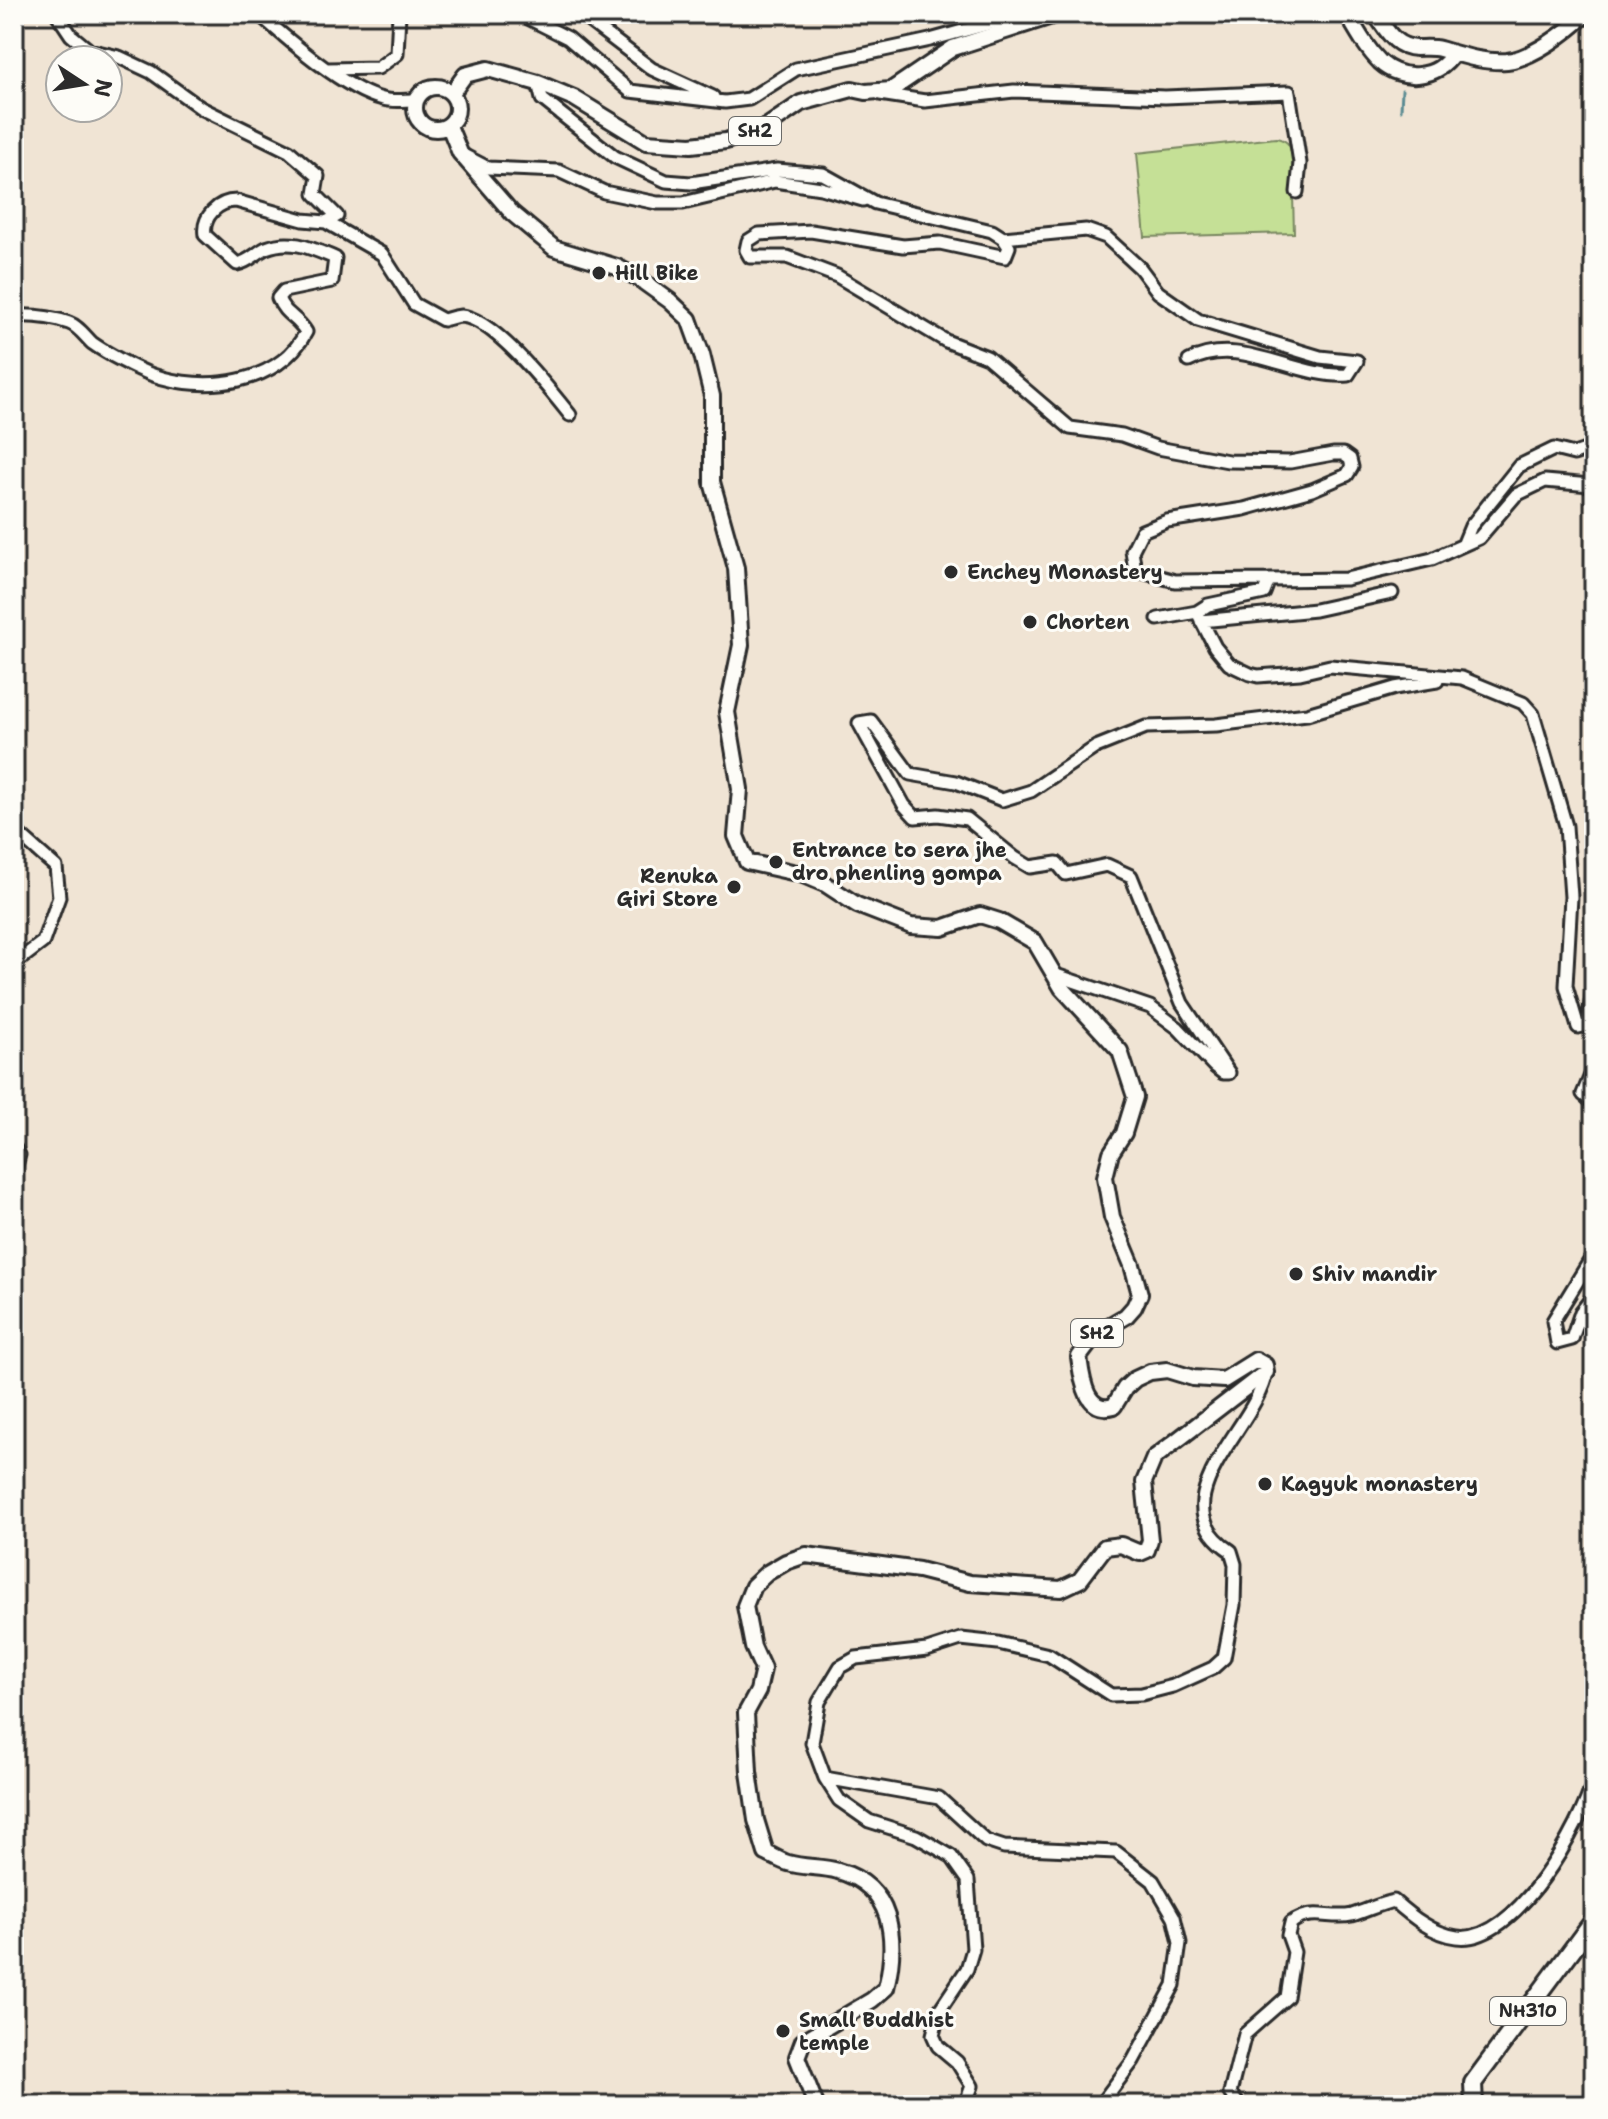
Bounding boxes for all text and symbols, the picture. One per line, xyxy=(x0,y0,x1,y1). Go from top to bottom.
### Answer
north arrow xyxy=(44,44,124,124)
text: N xyxy=(87,77,119,100)
road number: SH2 xyxy=(729,117,781,145)
place label: Hill Bike xyxy=(615,260,699,286)
marker: Hill Bike xyxy=(590,264,608,282)
place label: Enchey Monastery xyxy=(967,559,1163,585)
marker: Enchey Monastery xyxy=(942,563,960,581)
place label: Chorten xyxy=(1046,609,1130,635)
marker: Chorten xyxy=(1021,613,1039,631)
place label: Entrance to sera jhe dro phenling gompa xyxy=(792,837,1007,886)
marker: Entrance to sera jhe dro phenling gompa xyxy=(767,853,785,871)
place label: Renuka Giri Store xyxy=(617,863,718,912)
marker: Renuka Giri Store xyxy=(725,878,743,896)
place label: Shiv mandir xyxy=(1312,1261,1438,1287)
marker: Shiv mandir xyxy=(1287,1265,1305,1283)
road number: SH2 xyxy=(1071,1319,1123,1347)
place label: Kagyuk monastery xyxy=(1281,1471,1478,1497)
marker: Kagyuk monastery xyxy=(1256,1475,1274,1493)
road number: NH310 xyxy=(1490,1997,1566,2025)
place label: Small Buddhist temple xyxy=(799,2007,954,2056)
marker: Small Buddhist temple xyxy=(774,2022,792,2040)

